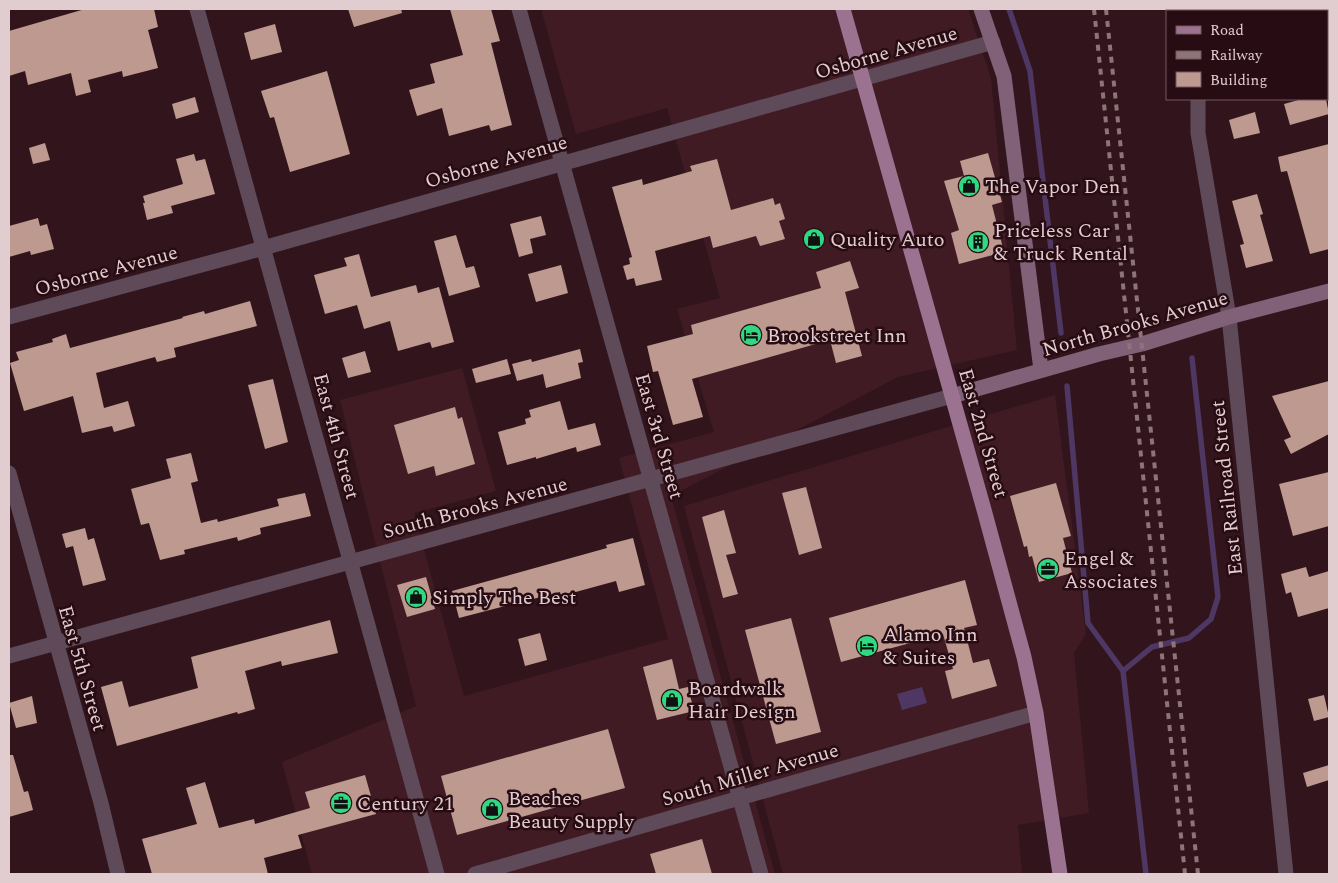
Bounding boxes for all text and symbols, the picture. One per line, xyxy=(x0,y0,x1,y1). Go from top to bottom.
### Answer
legend xyxy=(1166,10,1328,100)
street label: Osborne Avenue xyxy=(812,18,961,88)
text: Road xyxy=(1210,19,1244,42)
text: Railway xyxy=(1210,44,1263,67)
text: Building xyxy=(1210,69,1267,92)
street label: Osborne Avenue xyxy=(422,127,571,197)
place label: The Vapor Den xyxy=(985,172,1120,202)
shop icon: The Vapor Den xyxy=(957,174,981,198)
place label: Priceless Car & Truck Rental xyxy=(994,216,1128,269)
place label: Quality Auto xyxy=(830,225,945,255)
shop icon: Quality Auto xyxy=(802,227,826,251)
building icon: Priceless Car & Truck Rental xyxy=(966,230,990,254)
street label: Osborne Avenue xyxy=(31,237,181,304)
street label: North Brooks Avenue xyxy=(1039,283,1232,365)
place label: Brookstreet Inn xyxy=(767,321,907,351)
hotel icon: Brookstreet Inn xyxy=(739,323,763,347)
street label: East 2nd Street xyxy=(950,365,1016,502)
street label: East 4th Street xyxy=(305,370,367,503)
street label: East 3rd Street xyxy=(627,370,691,503)
street label: East Railroad Street xyxy=(1203,399,1251,577)
street label: South Brooks Avenue xyxy=(380,469,571,547)
place label: Engel & Associates xyxy=(1064,544,1158,597)
office icon: Engel & Associates xyxy=(1036,557,1060,581)
place label: Simply The Best xyxy=(432,583,576,613)
shop icon: Simply The Best xyxy=(404,585,428,609)
street label: East 5th Street xyxy=(50,602,114,735)
place label: Alamo Inn & Suites xyxy=(883,620,978,673)
hotel icon: Alamo Inn & Suites xyxy=(855,634,879,658)
place label: Boardwalk Hair Design xyxy=(688,674,796,727)
shop icon: Boardwalk Hair Design xyxy=(660,688,684,712)
street label: South Miller Avenue xyxy=(658,735,842,815)
place label: Beaches Beauty Supply xyxy=(508,784,635,837)
place label: Century 21 xyxy=(357,789,454,819)
office icon: Century 21 xyxy=(329,791,353,815)
shop icon: Beaches Beauty Supply xyxy=(480,797,504,821)

